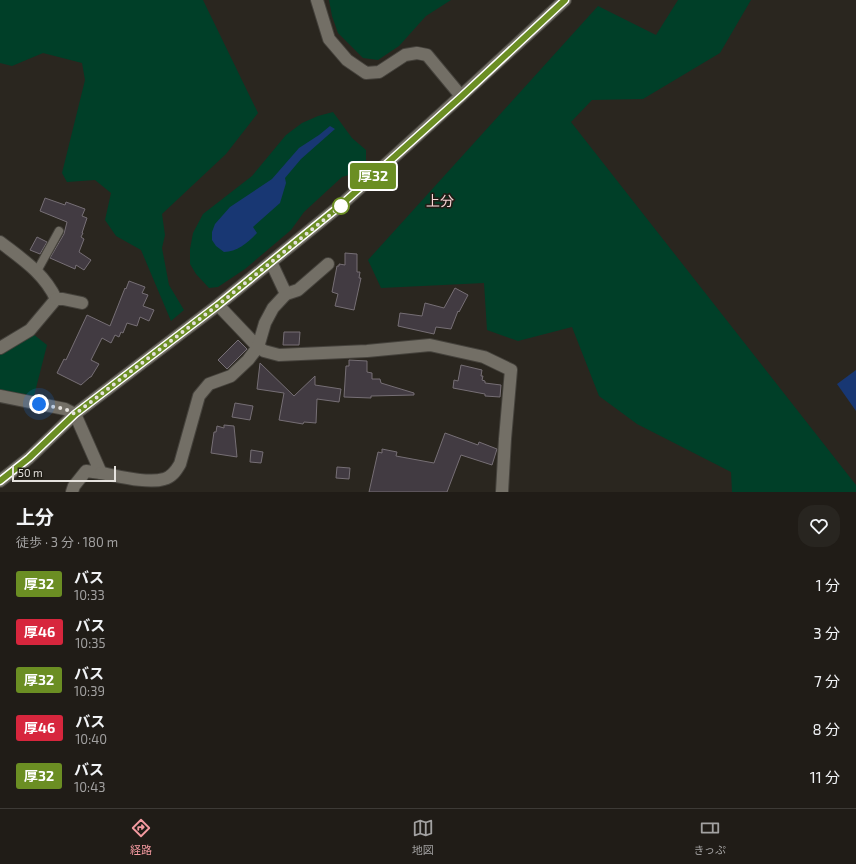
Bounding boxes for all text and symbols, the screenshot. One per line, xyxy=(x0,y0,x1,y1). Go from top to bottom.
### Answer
line badge: 厚32 xyxy=(350,163,396,189)
text: 厚32 xyxy=(358,167,388,184)
district label: 上分 xyxy=(426,192,454,209)
unlabelled marker xyxy=(332,197,350,215)
your location xyxy=(29,394,49,414)
scale bar xyxy=(12,464,116,483)
text: 50 m xyxy=(18,466,43,479)
text: 上分 xyxy=(16,505,54,528)
button: heart xyxy=(798,505,840,547)
text: 徒歩 · 3 分 · 180 m xyxy=(16,534,118,550)
text: バス xyxy=(74,568,104,586)
text: 厚32 xyxy=(24,575,54,592)
text: 1 分 xyxy=(816,576,840,594)
text: 10:33 xyxy=(74,587,105,603)
text: バス xyxy=(75,616,105,634)
text: 厚46 xyxy=(24,623,55,640)
text: 3 分 xyxy=(813,624,840,642)
text: 10:35 xyxy=(75,635,105,651)
text: バス xyxy=(74,664,104,682)
text: 厚32 xyxy=(24,671,54,688)
text: 7 分 xyxy=(814,672,840,690)
text: 10:39 xyxy=(74,683,105,699)
text: バス xyxy=(75,712,105,730)
text: 厚46 xyxy=(24,719,55,736)
text: 8 分 xyxy=(813,720,840,738)
text: 10:40 xyxy=(75,731,107,747)
text: バス xyxy=(74,760,104,778)
text: 厚32 xyxy=(24,767,54,784)
text: 11 分 xyxy=(810,768,840,786)
text: 10:43 xyxy=(74,779,105,795)
tab: 経路 xyxy=(130,817,152,857)
tab: 地図 xyxy=(412,817,434,857)
tab: きっぷ xyxy=(694,817,726,857)

